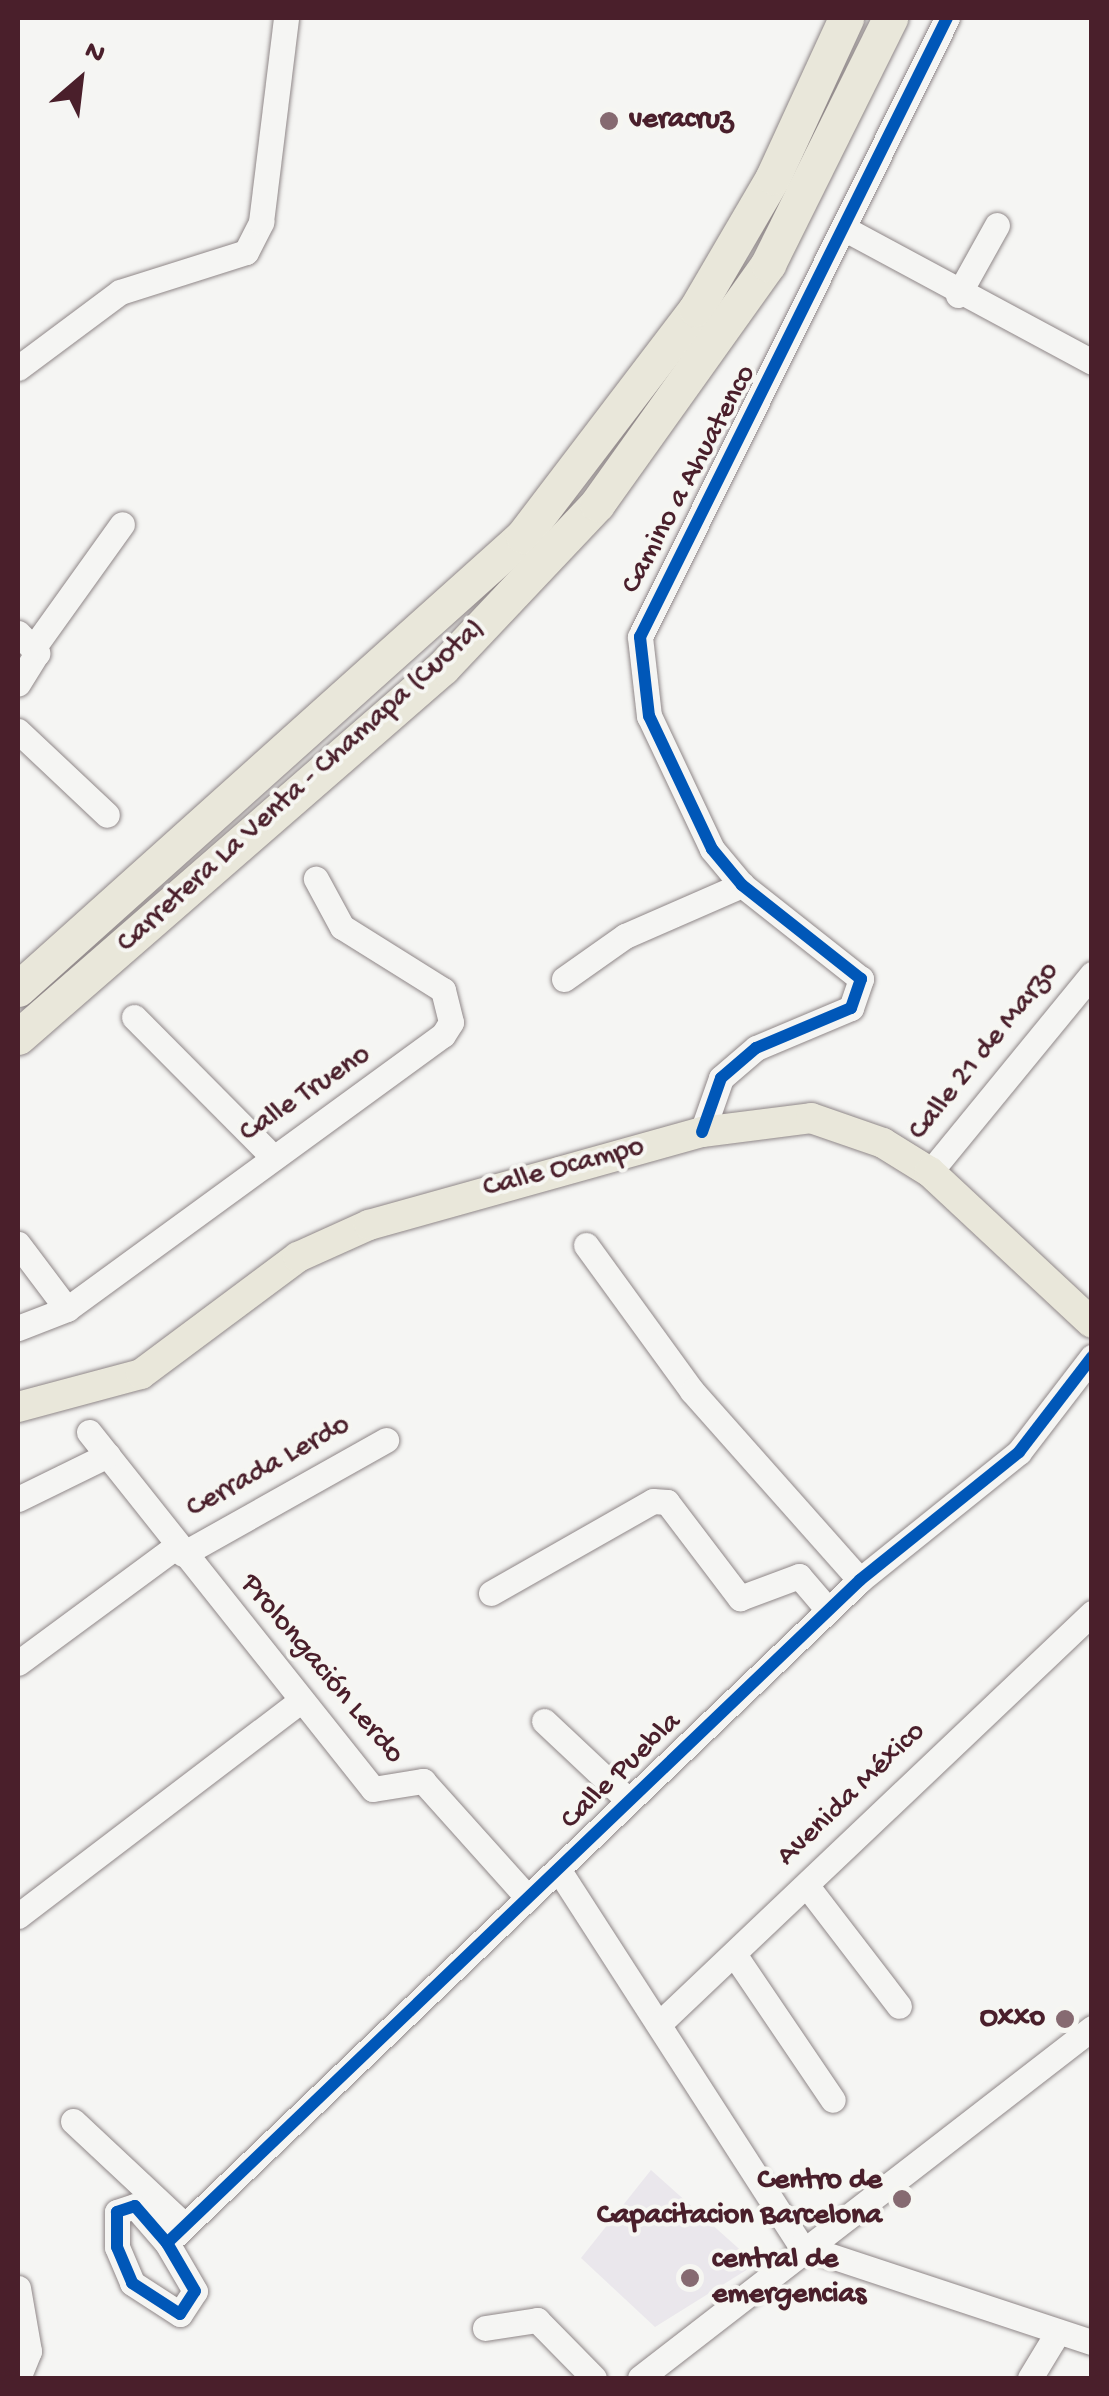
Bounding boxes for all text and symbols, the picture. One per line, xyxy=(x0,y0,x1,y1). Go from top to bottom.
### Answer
north arrow xyxy=(30,30,130,130)
text: N xyxy=(79,34,110,72)
place label: veracruz xyxy=(629,103,733,139)
marker: veracruz xyxy=(598,110,620,132)
street label: Camino a Ahuatenco xyxy=(615,360,765,600)
street label: Carretera La Venta - Chamapa (Cuota) xyxy=(111,612,493,962)
street label: Calle 21 de Marzo xyxy=(902,955,1068,1149)
street label: Calle Trueno xyxy=(234,1038,378,1152)
street label: Calle Ocampo xyxy=(480,1130,648,1208)
street label: Cerrada Lerdo xyxy=(181,1408,357,1528)
street label: Prolongación Lerdo xyxy=(231,1568,411,1772)
street label: Calle Puebla xyxy=(554,1706,690,1838)
street label: Avenida México xyxy=(770,1715,934,1875)
place label: Oxxo xyxy=(980,2001,1045,2037)
marker: Oxxo xyxy=(1054,2008,1076,2030)
place label: Centro de Capacitacion Barcelona xyxy=(597,2164,882,2234)
marker: Centro de Capacitacion Barcelona xyxy=(891,2188,913,2210)
place label: central de emergencias xyxy=(712,2243,866,2314)
marker: central de emergencias xyxy=(677,2265,703,2291)

